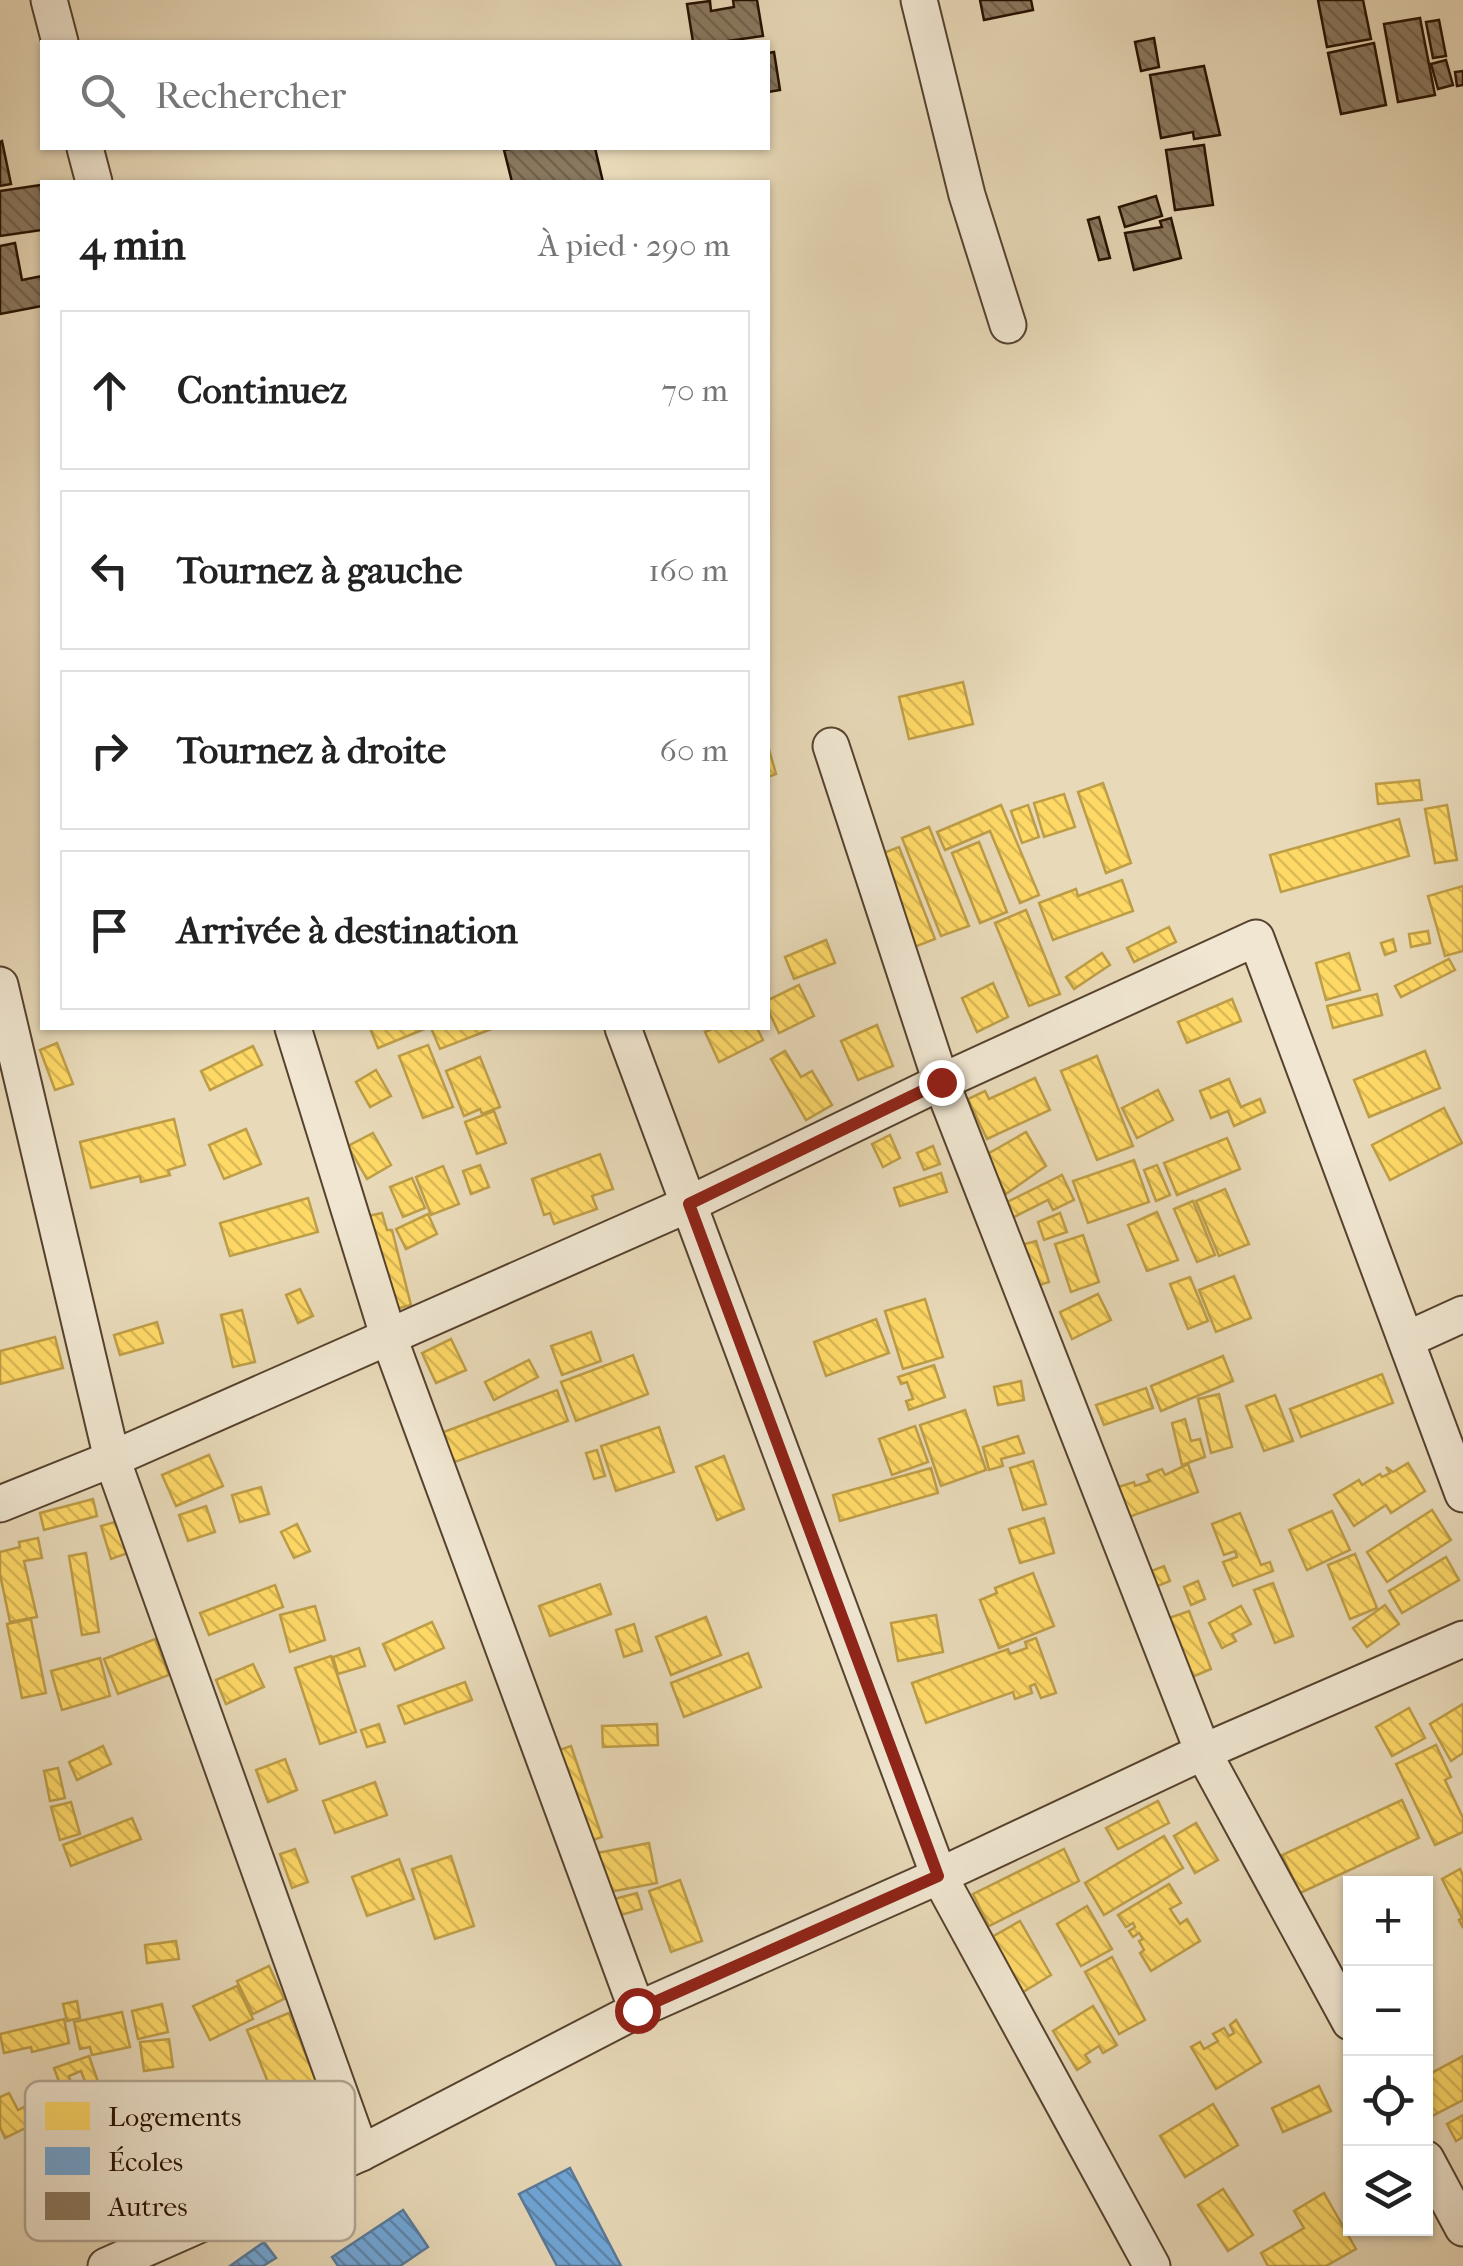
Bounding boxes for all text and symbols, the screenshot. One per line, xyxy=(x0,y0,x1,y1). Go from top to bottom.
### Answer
search box xyxy=(40,40,770,150)
icon: search xyxy=(75,68,130,123)
text: Rechercher xyxy=(155,73,346,118)
text: 4 min xyxy=(80,221,186,270)
text: À pied · 290 m xyxy=(538,227,730,264)
icon: ahead xyxy=(82,363,137,418)
text: Continuez xyxy=(177,368,347,413)
text: 70 m xyxy=(662,372,728,409)
icon: left xyxy=(82,543,137,598)
text: Tournez à gauche xyxy=(177,548,463,593)
text: 160 m xyxy=(648,552,728,589)
icon: right xyxy=(82,723,137,778)
text: Tournez à droite xyxy=(177,728,446,773)
text: 60 m xyxy=(660,732,728,769)
icon: arrive xyxy=(82,903,137,958)
text: Arrivée à destination xyxy=(177,908,518,953)
route end xyxy=(919,1060,965,1106)
map controls xyxy=(1343,1876,1433,2236)
button: + xyxy=(1343,1876,1433,1966)
button: − xyxy=(1343,1966,1433,2056)
route start xyxy=(615,1988,661,2034)
button: locate xyxy=(1343,2056,1433,2146)
legend xyxy=(25,2081,355,2241)
text: Logements xyxy=(108,2100,241,2133)
text: Écoles xyxy=(108,2145,183,2178)
button: layers xyxy=(1343,2146,1433,2236)
text: Autres xyxy=(107,2190,188,2223)

